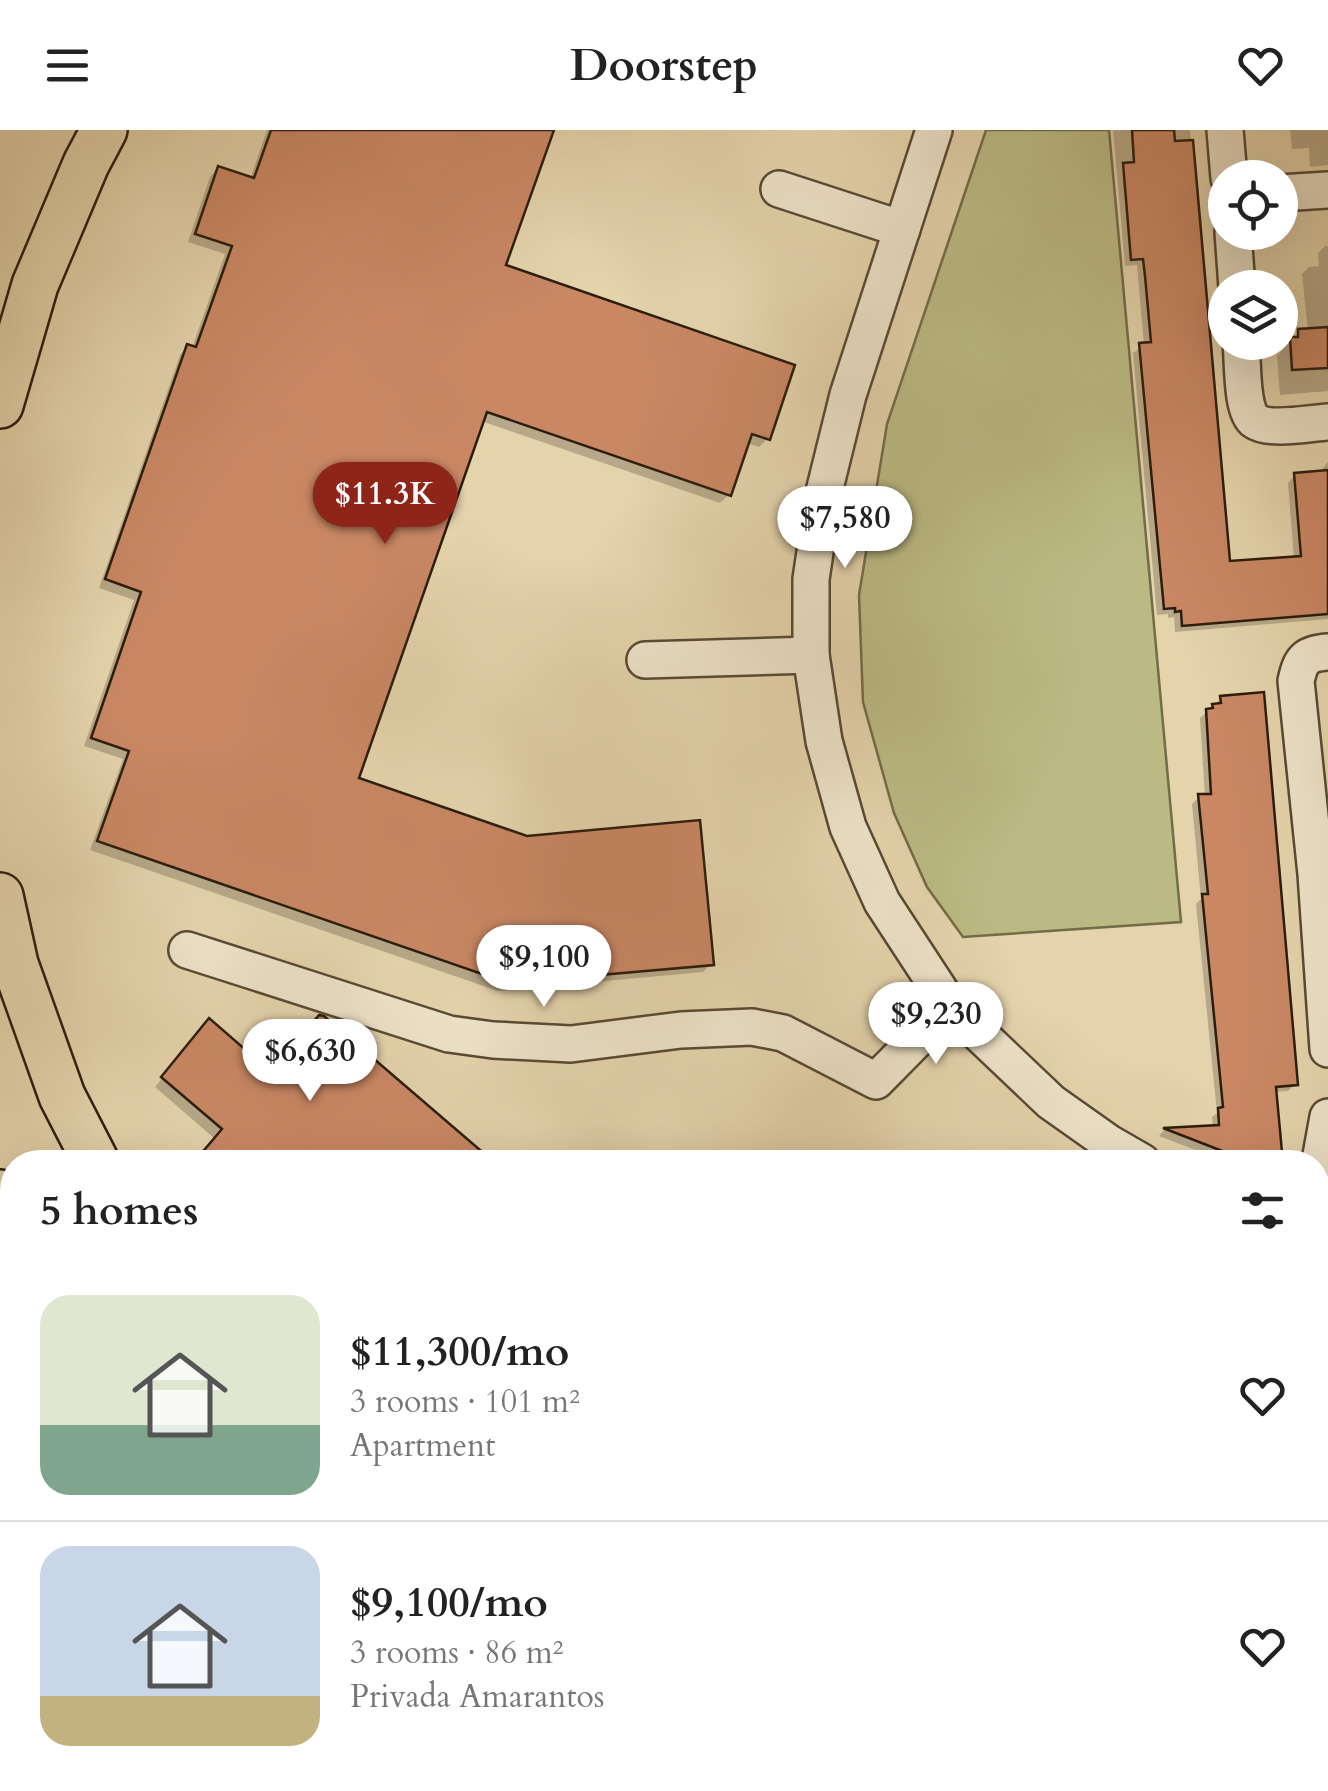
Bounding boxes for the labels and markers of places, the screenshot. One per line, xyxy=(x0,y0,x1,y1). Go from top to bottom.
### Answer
pin: $11.3K xyxy=(304,462,466,547)
pin: $7,580 xyxy=(764,486,926,571)
pin: $9,100 xyxy=(463,925,625,1010)
pin: $9,230 xyxy=(855,982,1017,1067)
pin: $6,630 xyxy=(229,1019,391,1104)

